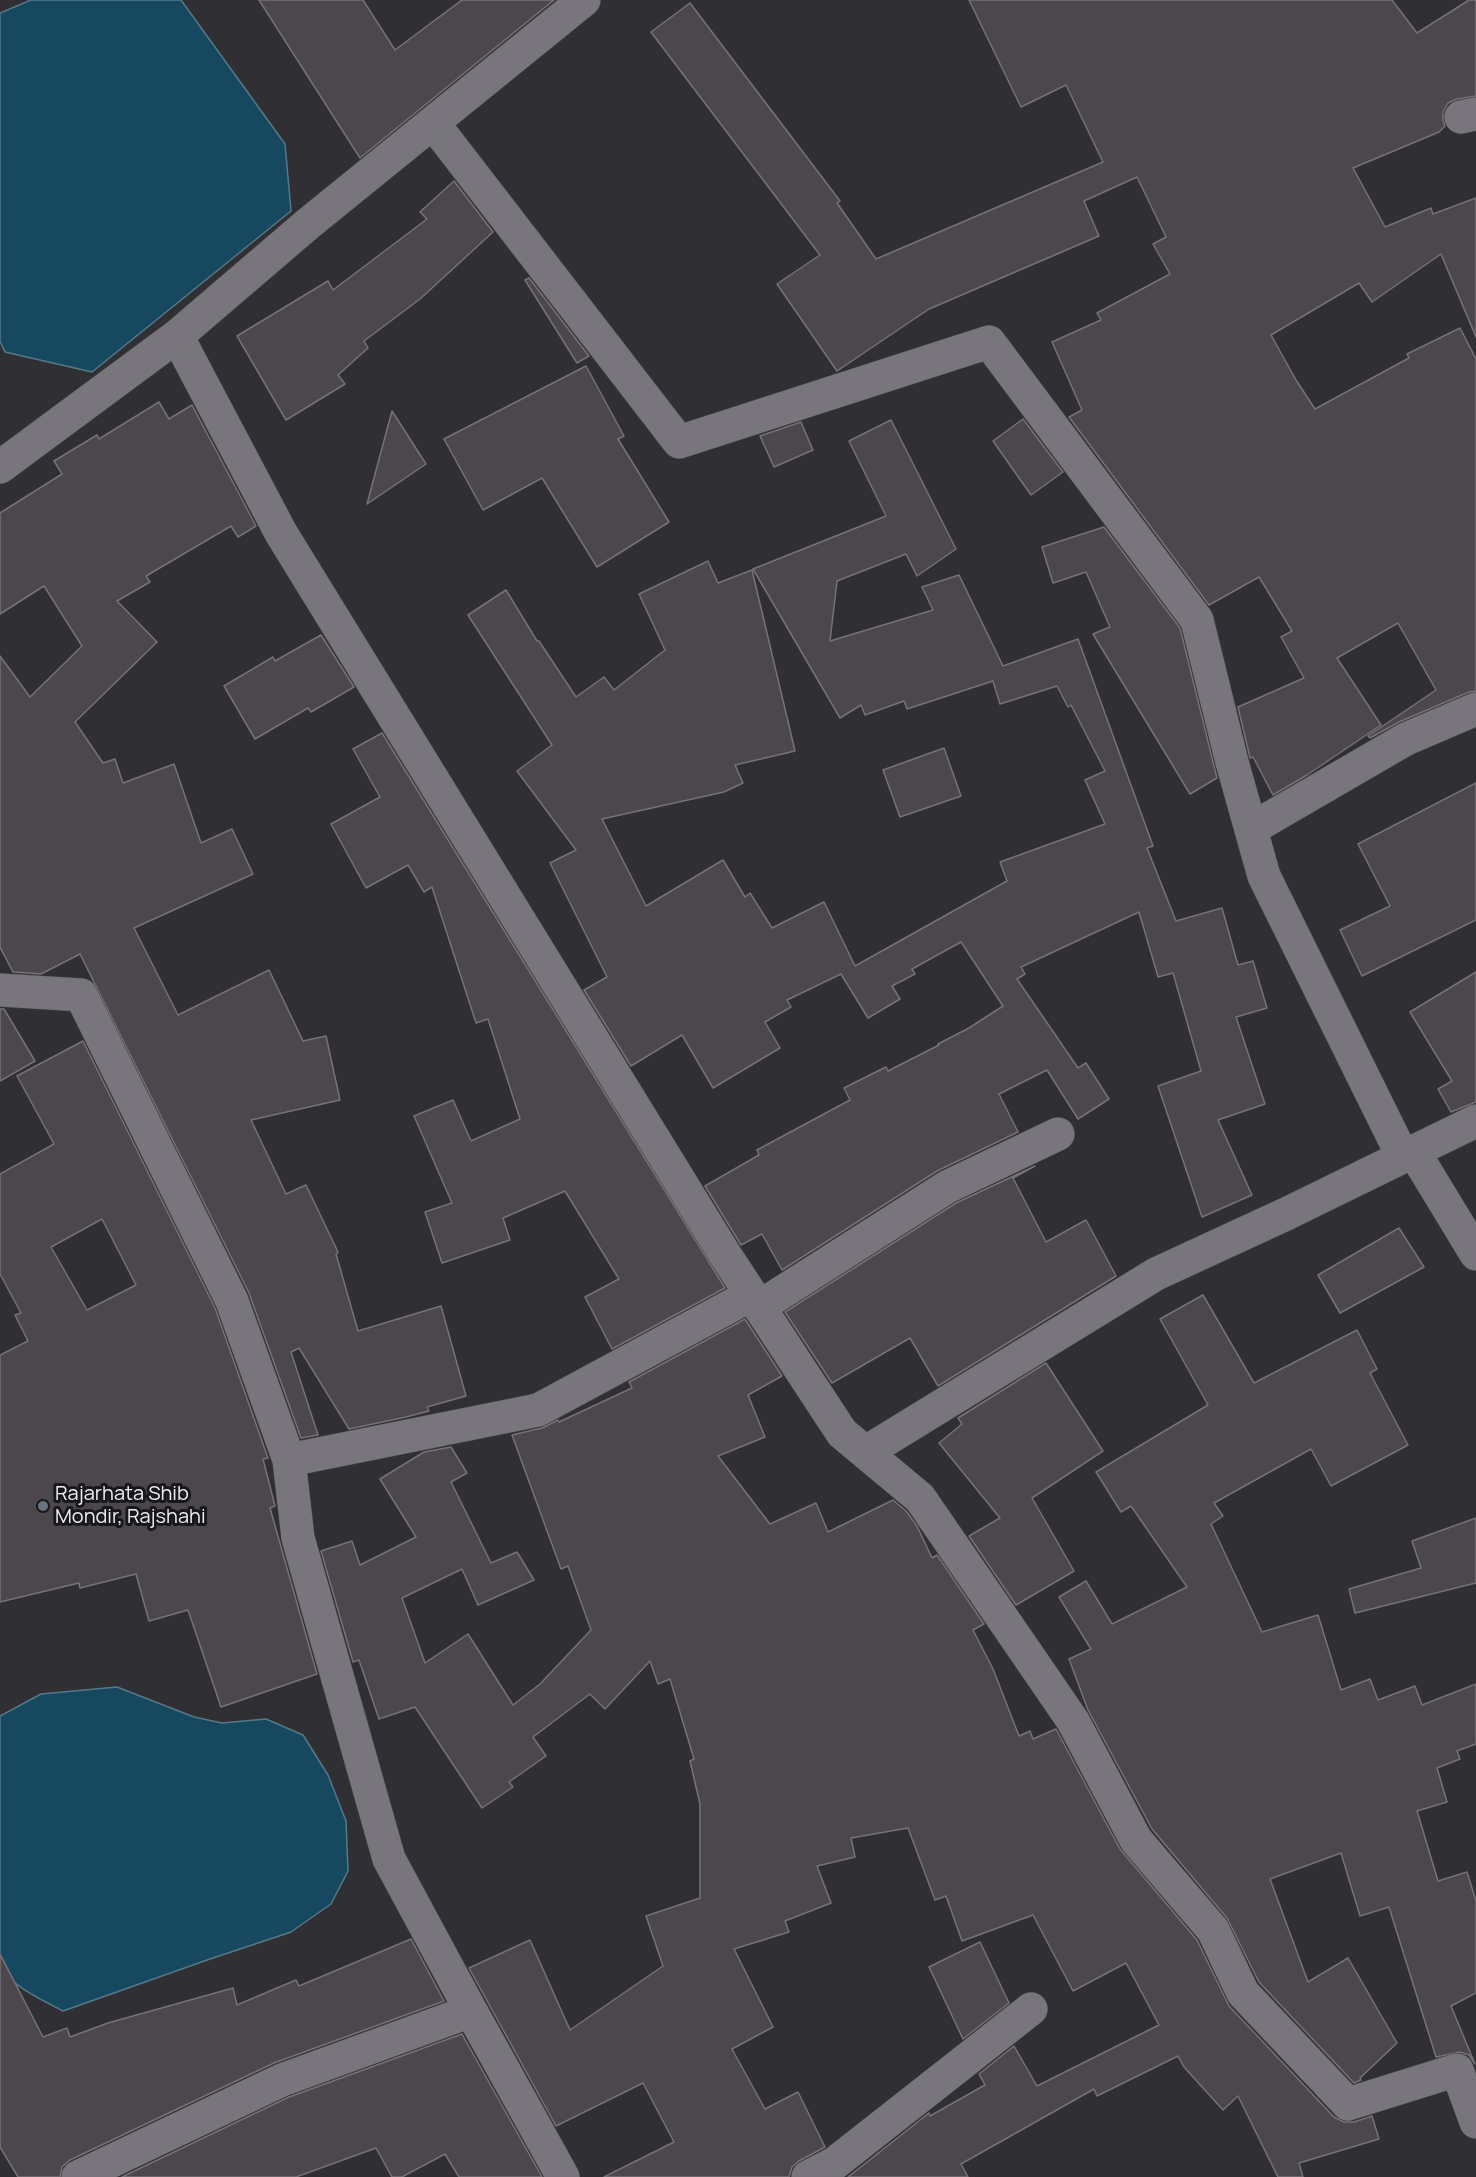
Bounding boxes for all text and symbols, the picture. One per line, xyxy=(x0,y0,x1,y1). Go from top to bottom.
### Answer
place label: Rajarhata Shib Mondir, Rajshahi xyxy=(55,1482,206,1529)
marker: Rajarhata Shib Mondir, Rajshahi xyxy=(36,1499,50,1513)

